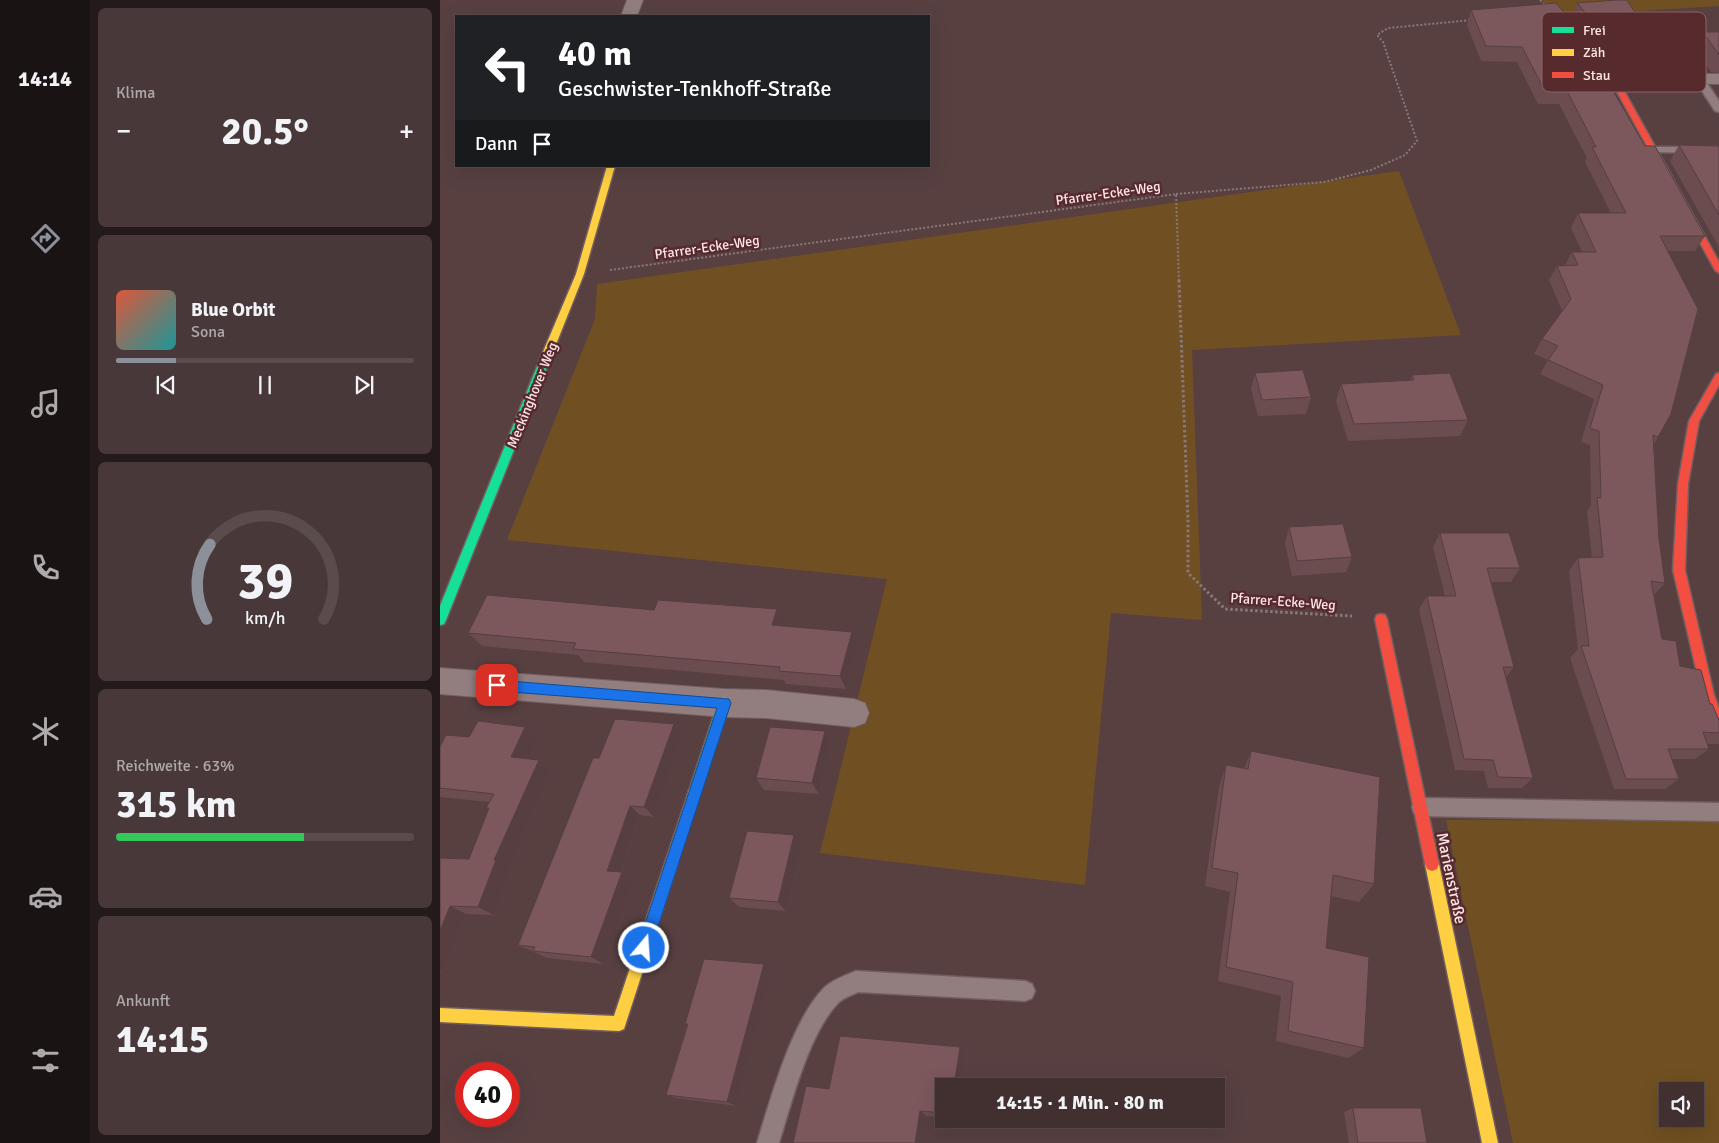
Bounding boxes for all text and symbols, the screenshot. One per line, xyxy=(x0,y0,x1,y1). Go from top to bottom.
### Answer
legend xyxy=(1542,12,1706,92)
text: Frei xyxy=(1583,22,1606,39)
text: 40 m xyxy=(558,32,632,75)
icon: left xyxy=(475,35,540,100)
text: Zäh xyxy=(1583,44,1605,61)
text: 14:14 xyxy=(18,65,72,92)
text: Stau xyxy=(1583,67,1610,84)
text: Geschwister-Tenkhoff-Straße xyxy=(558,75,832,102)
text: Klima xyxy=(116,83,155,103)
text: 20.5° xyxy=(221,108,309,155)
text: − xyxy=(116,114,131,148)
text: + xyxy=(399,114,414,148)
icon: arrive xyxy=(528,130,556,158)
text: Dann xyxy=(475,132,518,156)
street label: Pfarrer-Ecke-Weg xyxy=(1055,178,1162,209)
icon: directions xyxy=(28,221,63,256)
street label: Pfarrer-Ecke-Weg xyxy=(654,232,761,263)
text: Blue Orbit xyxy=(191,298,275,322)
text: Sona xyxy=(191,322,225,342)
street label: Meckinghover Weg xyxy=(503,340,561,451)
icon: previous xyxy=(152,371,180,399)
icon: pause xyxy=(251,371,279,399)
icon: next xyxy=(350,371,378,399)
icon: music xyxy=(28,386,63,421)
text: 39 xyxy=(237,549,293,613)
icon: phone xyxy=(28,550,63,585)
street label: Pfarrer-Ecke-Weg xyxy=(1230,589,1336,614)
text: km/h xyxy=(245,607,285,629)
pin xyxy=(476,664,518,706)
icon: arrive xyxy=(483,671,511,699)
icon: climate xyxy=(28,714,63,749)
text: Reichweite · 63% xyxy=(116,756,235,776)
text: 315 km xyxy=(116,781,237,828)
street label: Marienstraße xyxy=(1432,831,1470,926)
icon: car xyxy=(28,879,63,914)
position arrow xyxy=(617,921,669,973)
text: Ankunft xyxy=(116,991,170,1011)
text: 14:15 xyxy=(116,1016,209,1063)
icon: filters xyxy=(28,1043,63,1078)
speed limit sign: 40 xyxy=(455,1062,520,1127)
map controls xyxy=(1659,1082,1704,1127)
button: sound xyxy=(1659,1082,1704,1127)
text: 14:15 · 1 Min. · 80 m xyxy=(996,1091,1164,1115)

